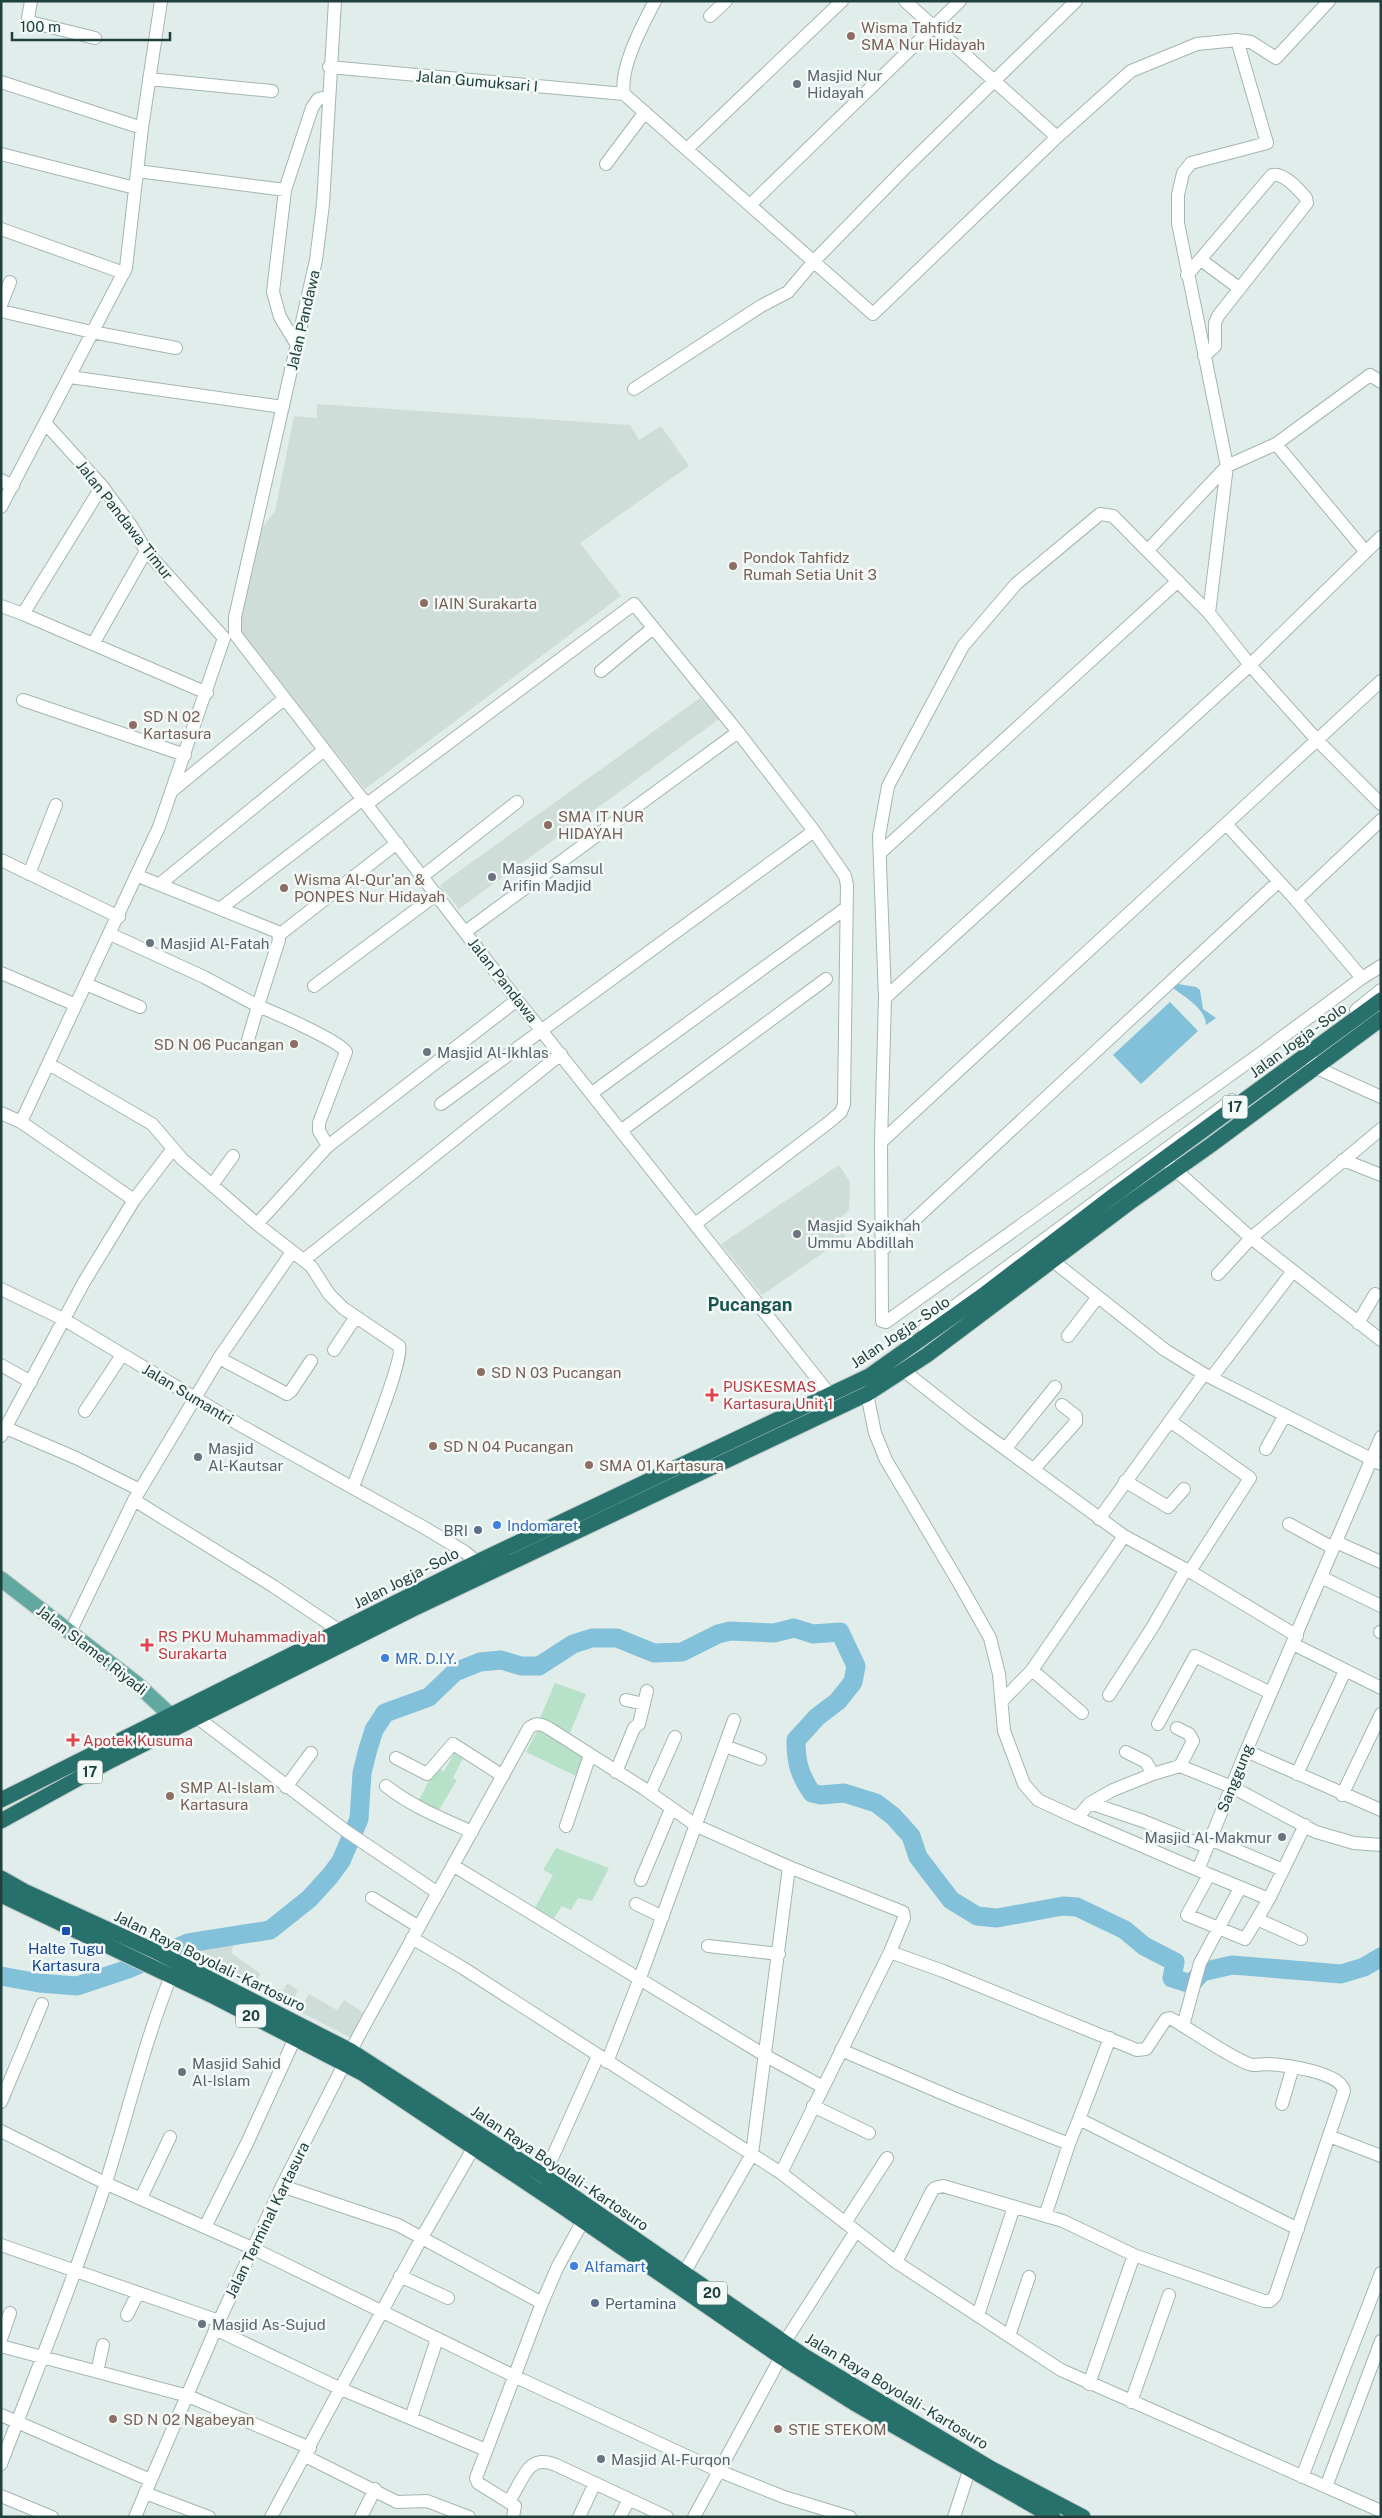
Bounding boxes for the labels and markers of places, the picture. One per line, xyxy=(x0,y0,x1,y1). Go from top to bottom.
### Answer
place label: Wisma Tahfidz SMA Nur Hidayah xyxy=(861,19,985,53)
marker: Wisma Tahfidz SMA Nur Hidayah xyxy=(845,30,857,42)
place label: Masjid Nur Hidayah xyxy=(807,67,882,101)
marker: Masjid Nur Hidayah xyxy=(791,78,803,90)
place label: Pondok Tahfidz Rumah Setia Unit 3 xyxy=(743,549,877,583)
marker: Pondok Tahfidz Rumah Setia Unit 3 xyxy=(727,560,739,572)
place label: IAIN Surakarta xyxy=(434,595,537,612)
marker: IAIN Surakarta xyxy=(418,597,430,609)
place label: SD N 02 Kartasura xyxy=(143,708,211,742)
marker: SD N 02 Kartasura xyxy=(127,719,139,731)
place label: SMA IT NUR HIDAYAH xyxy=(558,808,644,842)
marker: SMA IT NUR HIDAYAH xyxy=(542,819,554,831)
place label: Masjid Samsul Arifin Madjid xyxy=(502,860,604,894)
place label: Wisma Al-Qur'an & PONPES Nur Hidayah xyxy=(294,871,445,905)
marker: Masjid Samsul Arifin Madjid xyxy=(486,871,498,883)
marker: Wisma Al-Qur'an & PONPES Nur Hidayah xyxy=(278,882,290,894)
place label: Masjid Al-Fatah xyxy=(160,935,269,952)
marker: Masjid Al-Fatah xyxy=(144,937,156,949)
place label: SD N 06 Pucangan xyxy=(154,1036,284,1053)
marker: SD N 06 Pucangan xyxy=(288,1038,300,1050)
place label: Masjid Al-Ikhlas xyxy=(437,1044,549,1061)
marker: Masjid Al-Ikhlas xyxy=(421,1046,433,1058)
place label: Masjid Syaikhah Ummu Abdillah xyxy=(807,1217,920,1251)
marker: Masjid Syaikhah Ummu Abdillah xyxy=(791,1228,803,1240)
place label: SD N 03 Pucangan xyxy=(491,1364,621,1381)
marker: SD N 03 Pucangan xyxy=(475,1366,487,1378)
place label: PUSKESMAS Kartasura Unit 1 xyxy=(723,1378,833,1412)
marker: PUSKESMAS Kartasura Unit 1 xyxy=(705,1388,719,1402)
place label: SD N 04 Pucangan xyxy=(443,1438,574,1455)
place label: Masjid Al-Kautsar xyxy=(208,1440,283,1474)
marker: SD N 04 Pucangan xyxy=(427,1440,439,1452)
marker: Masjid Al-Kautsar xyxy=(192,1451,204,1463)
place label: SMA 01 Kartasura xyxy=(599,1457,724,1474)
marker: SMA 01 Kartasura xyxy=(583,1459,595,1471)
place label: Indomaret xyxy=(507,1517,578,1534)
marker: Indomaret xyxy=(491,1519,503,1531)
place label: BRI xyxy=(443,1522,468,1539)
marker: BRI xyxy=(472,1524,484,1536)
place label: RS PKU Muhammadiyah Surakarta xyxy=(158,1628,326,1662)
marker: RS PKU Muhammadiyah Surakarta xyxy=(140,1638,154,1652)
place label: MR. D.I.Y. xyxy=(395,1650,457,1667)
marker: MR. D.I.Y. xyxy=(379,1652,391,1664)
place label: Apotek Kusuma xyxy=(83,1732,193,1749)
marker: Apotek Kusuma xyxy=(67,1734,79,1746)
place label: SMP Al-Islam Kartasura xyxy=(180,1779,275,1813)
marker: SMP Al-Islam Kartasura xyxy=(164,1790,176,1802)
place label: Masjid Al-Makmur xyxy=(1144,1829,1272,1846)
marker: Masjid Al-Makmur xyxy=(1276,1831,1288,1843)
marker: Halte Tugu Kartasura xyxy=(60,1925,72,1937)
place label: Halte Tugu Kartasura xyxy=(28,1940,104,1974)
place label: Masjid Sahid Al-Islam xyxy=(192,2055,281,2089)
marker: Masjid Sahid Al-Islam xyxy=(176,2066,188,2078)
place label: Alfamart xyxy=(584,2258,646,2275)
marker: Alfamart xyxy=(568,2260,580,2272)
place label: Pertamina xyxy=(605,2295,676,2312)
marker: Pertamina xyxy=(589,2297,601,2309)
place label: Masjid As-Sujud xyxy=(212,2316,326,2333)
marker: Masjid As-Sujud xyxy=(196,2318,208,2330)
place label: SD N 02 Ngabeyan xyxy=(123,2411,255,2428)
marker: SD N 02 Ngabeyan xyxy=(107,2413,119,2425)
place label: STIE STEKOM xyxy=(788,2421,887,2438)
marker: STIE STEKOM xyxy=(772,2423,784,2435)
place label: Masjid Al-Furqon xyxy=(611,2451,730,2468)
marker: Masjid Al-Furqon xyxy=(595,2453,607,2465)

